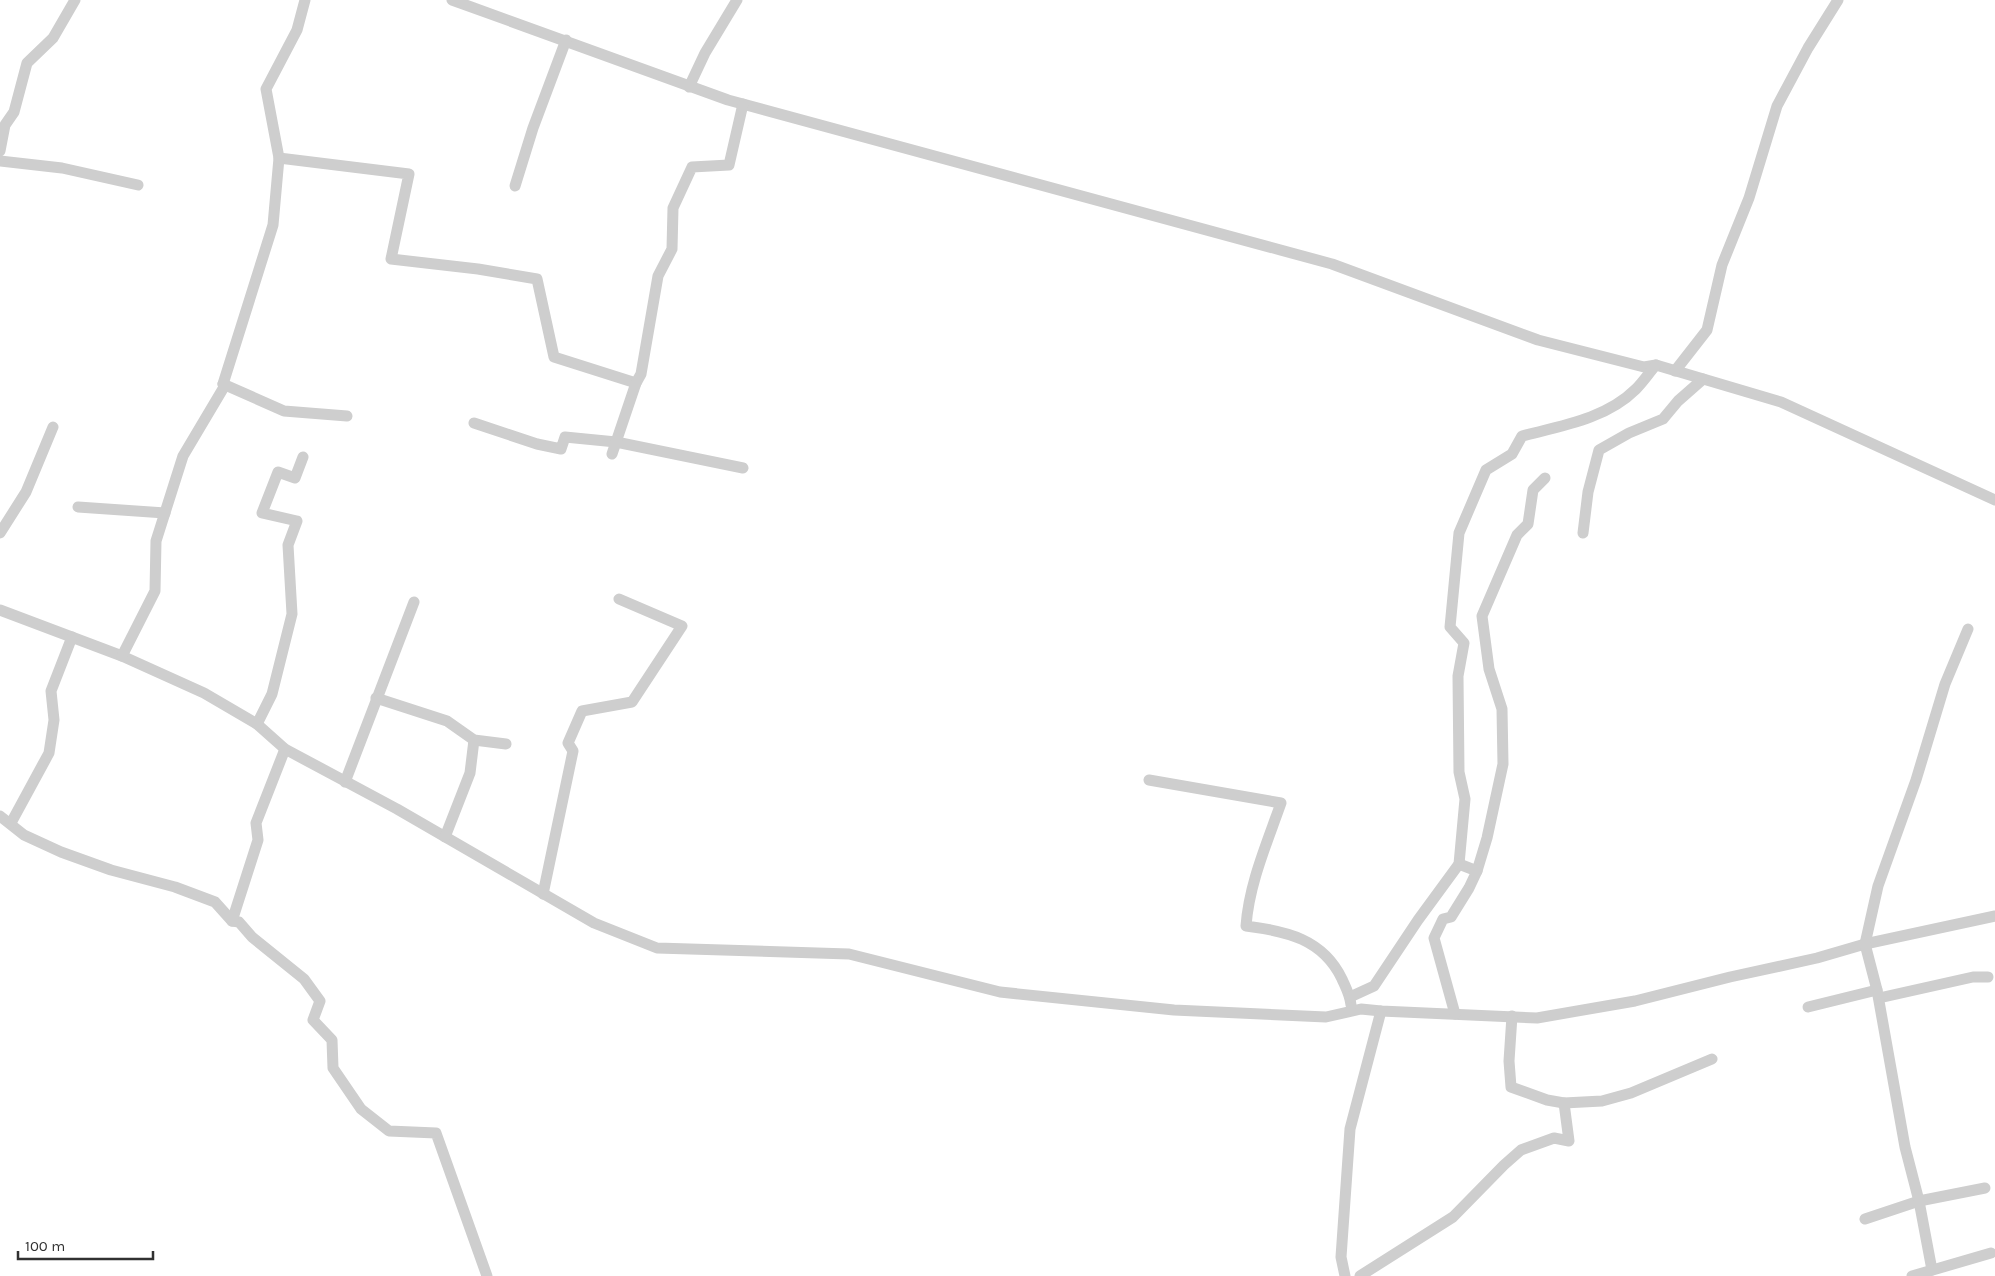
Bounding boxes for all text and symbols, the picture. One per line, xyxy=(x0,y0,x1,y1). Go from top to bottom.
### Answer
scale bar xyxy=(18,1228,152,1260)
text: 100 m xyxy=(25,1237,65,1255)

